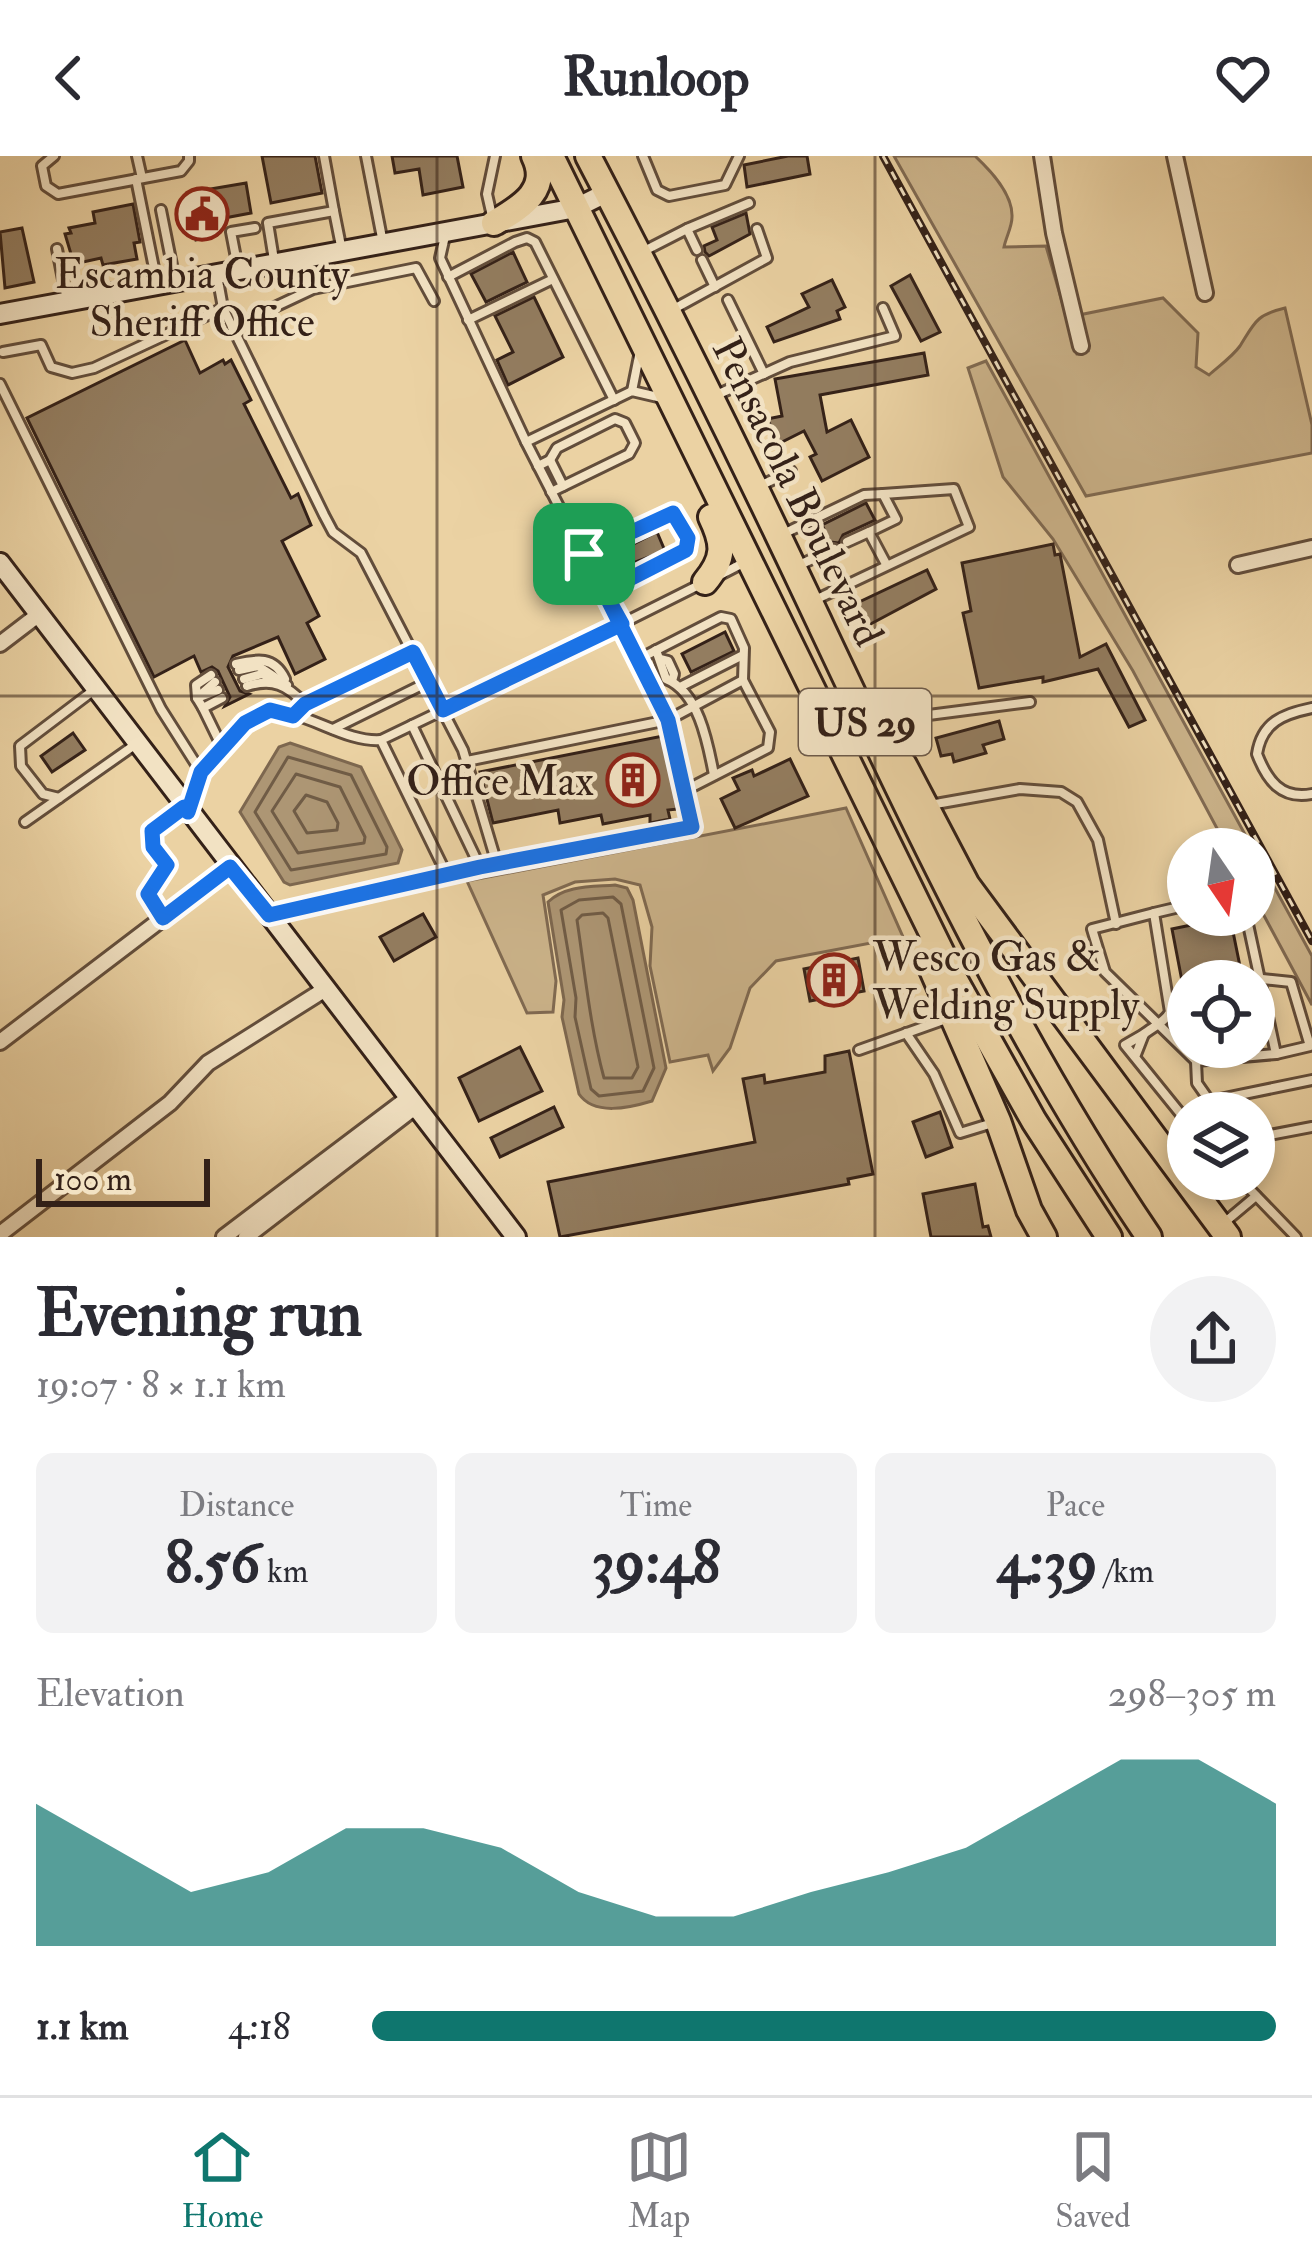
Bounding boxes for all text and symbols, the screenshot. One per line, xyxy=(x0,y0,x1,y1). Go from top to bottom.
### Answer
text: Runloop xyxy=(563,44,749,112)
icon: back xyxy=(36,45,102,111)
icon: heart xyxy=(1210,45,1276,111)
public building icon: Escambia County Sheriff Office xyxy=(174,186,230,242)
place label: Escambia County Sheriff Office xyxy=(54,249,350,349)
street label: Pensacola Boulevard xyxy=(700,329,895,655)
pin xyxy=(533,503,635,605)
icon: arrive xyxy=(551,521,617,587)
road number: US 29 xyxy=(799,689,931,755)
building icon: Office Max xyxy=(605,752,661,808)
place label: Office Max xyxy=(406,756,594,808)
north arrow xyxy=(1167,828,1275,936)
map controls xyxy=(1167,828,1275,1200)
place label: Wesco Gas & Welding Supply xyxy=(872,932,1140,1032)
building icon: Wesco Gas & Welding Supply xyxy=(806,952,862,1008)
button: locate xyxy=(1167,960,1275,1068)
button: layers xyxy=(1167,1092,1275,1200)
scale bar xyxy=(36,1153,210,1206)
text: 100 m xyxy=(54,1159,132,1200)
text: Evening run xyxy=(36,1273,362,1356)
button: share xyxy=(1150,1276,1276,1402)
text: 19:07 · 8 × 1.1 km xyxy=(36,1360,286,1409)
text: Distance xyxy=(179,1485,294,1526)
text: Time xyxy=(620,1485,692,1526)
text: Pace xyxy=(1046,1485,1105,1526)
text: 8.56 xyxy=(165,1526,260,1601)
text: 39:48 xyxy=(591,1526,721,1601)
text: 4:39 xyxy=(996,1526,1097,1601)
text: km xyxy=(260,1551,308,1592)
text: /km xyxy=(1097,1551,1154,1592)
text: Elevation xyxy=(36,1669,185,1718)
text: 298–305 m xyxy=(1108,1669,1276,1718)
text: 1.1 km xyxy=(36,2002,128,2051)
text: 4:18 xyxy=(228,2002,291,2051)
tab: Home xyxy=(181,2124,263,2237)
tab: Map xyxy=(626,2124,692,2237)
tab: Saved xyxy=(1055,2124,1131,2237)

